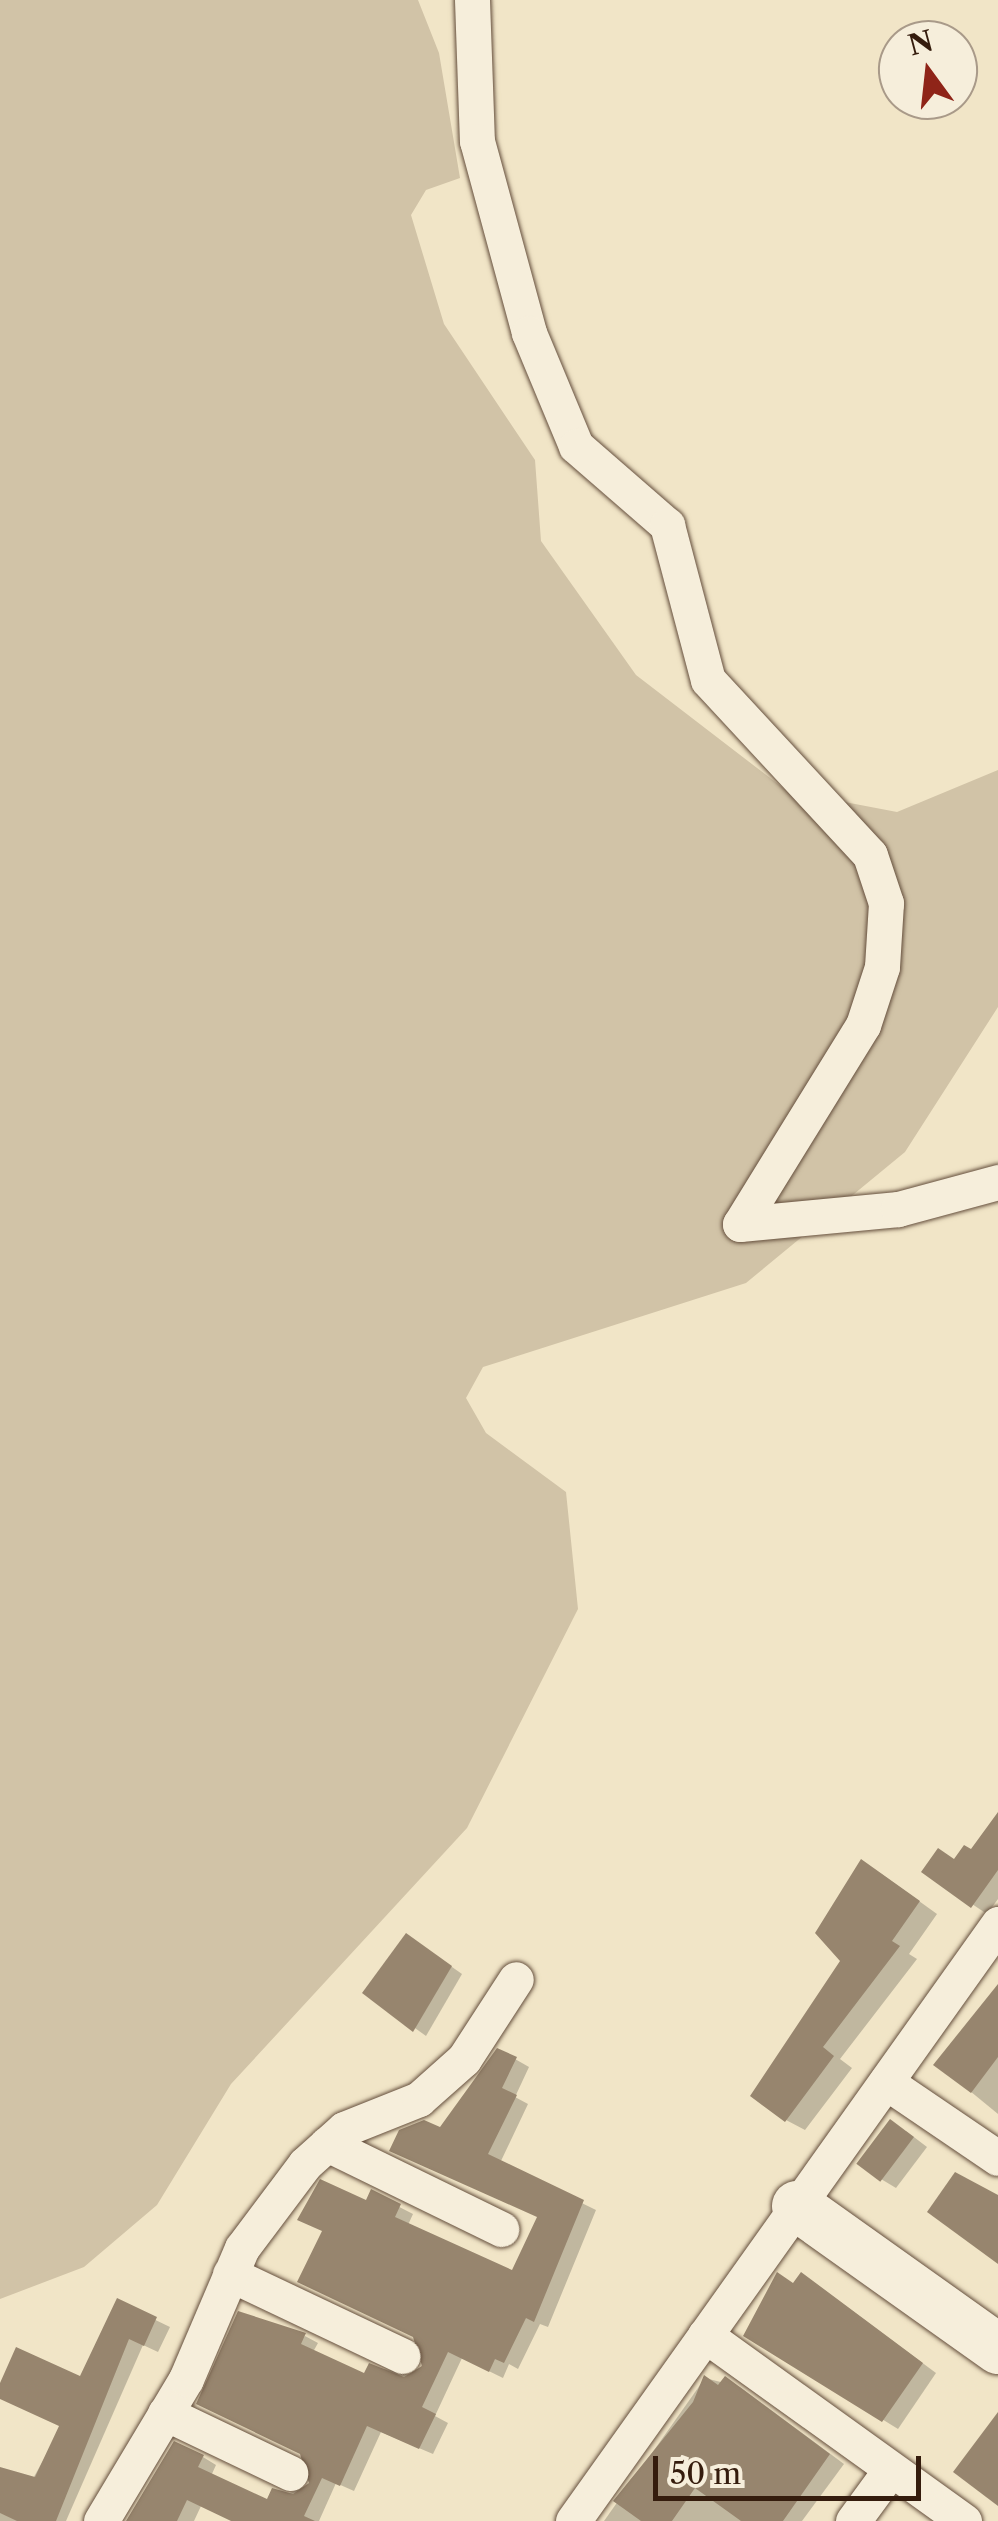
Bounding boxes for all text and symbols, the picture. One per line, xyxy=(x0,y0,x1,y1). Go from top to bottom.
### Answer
north arrow xyxy=(878,20,978,120)
text: N xyxy=(905,23,937,63)
scale bar xyxy=(658,2436,926,2498)
text: 50 m xyxy=(670,2455,741,2492)

